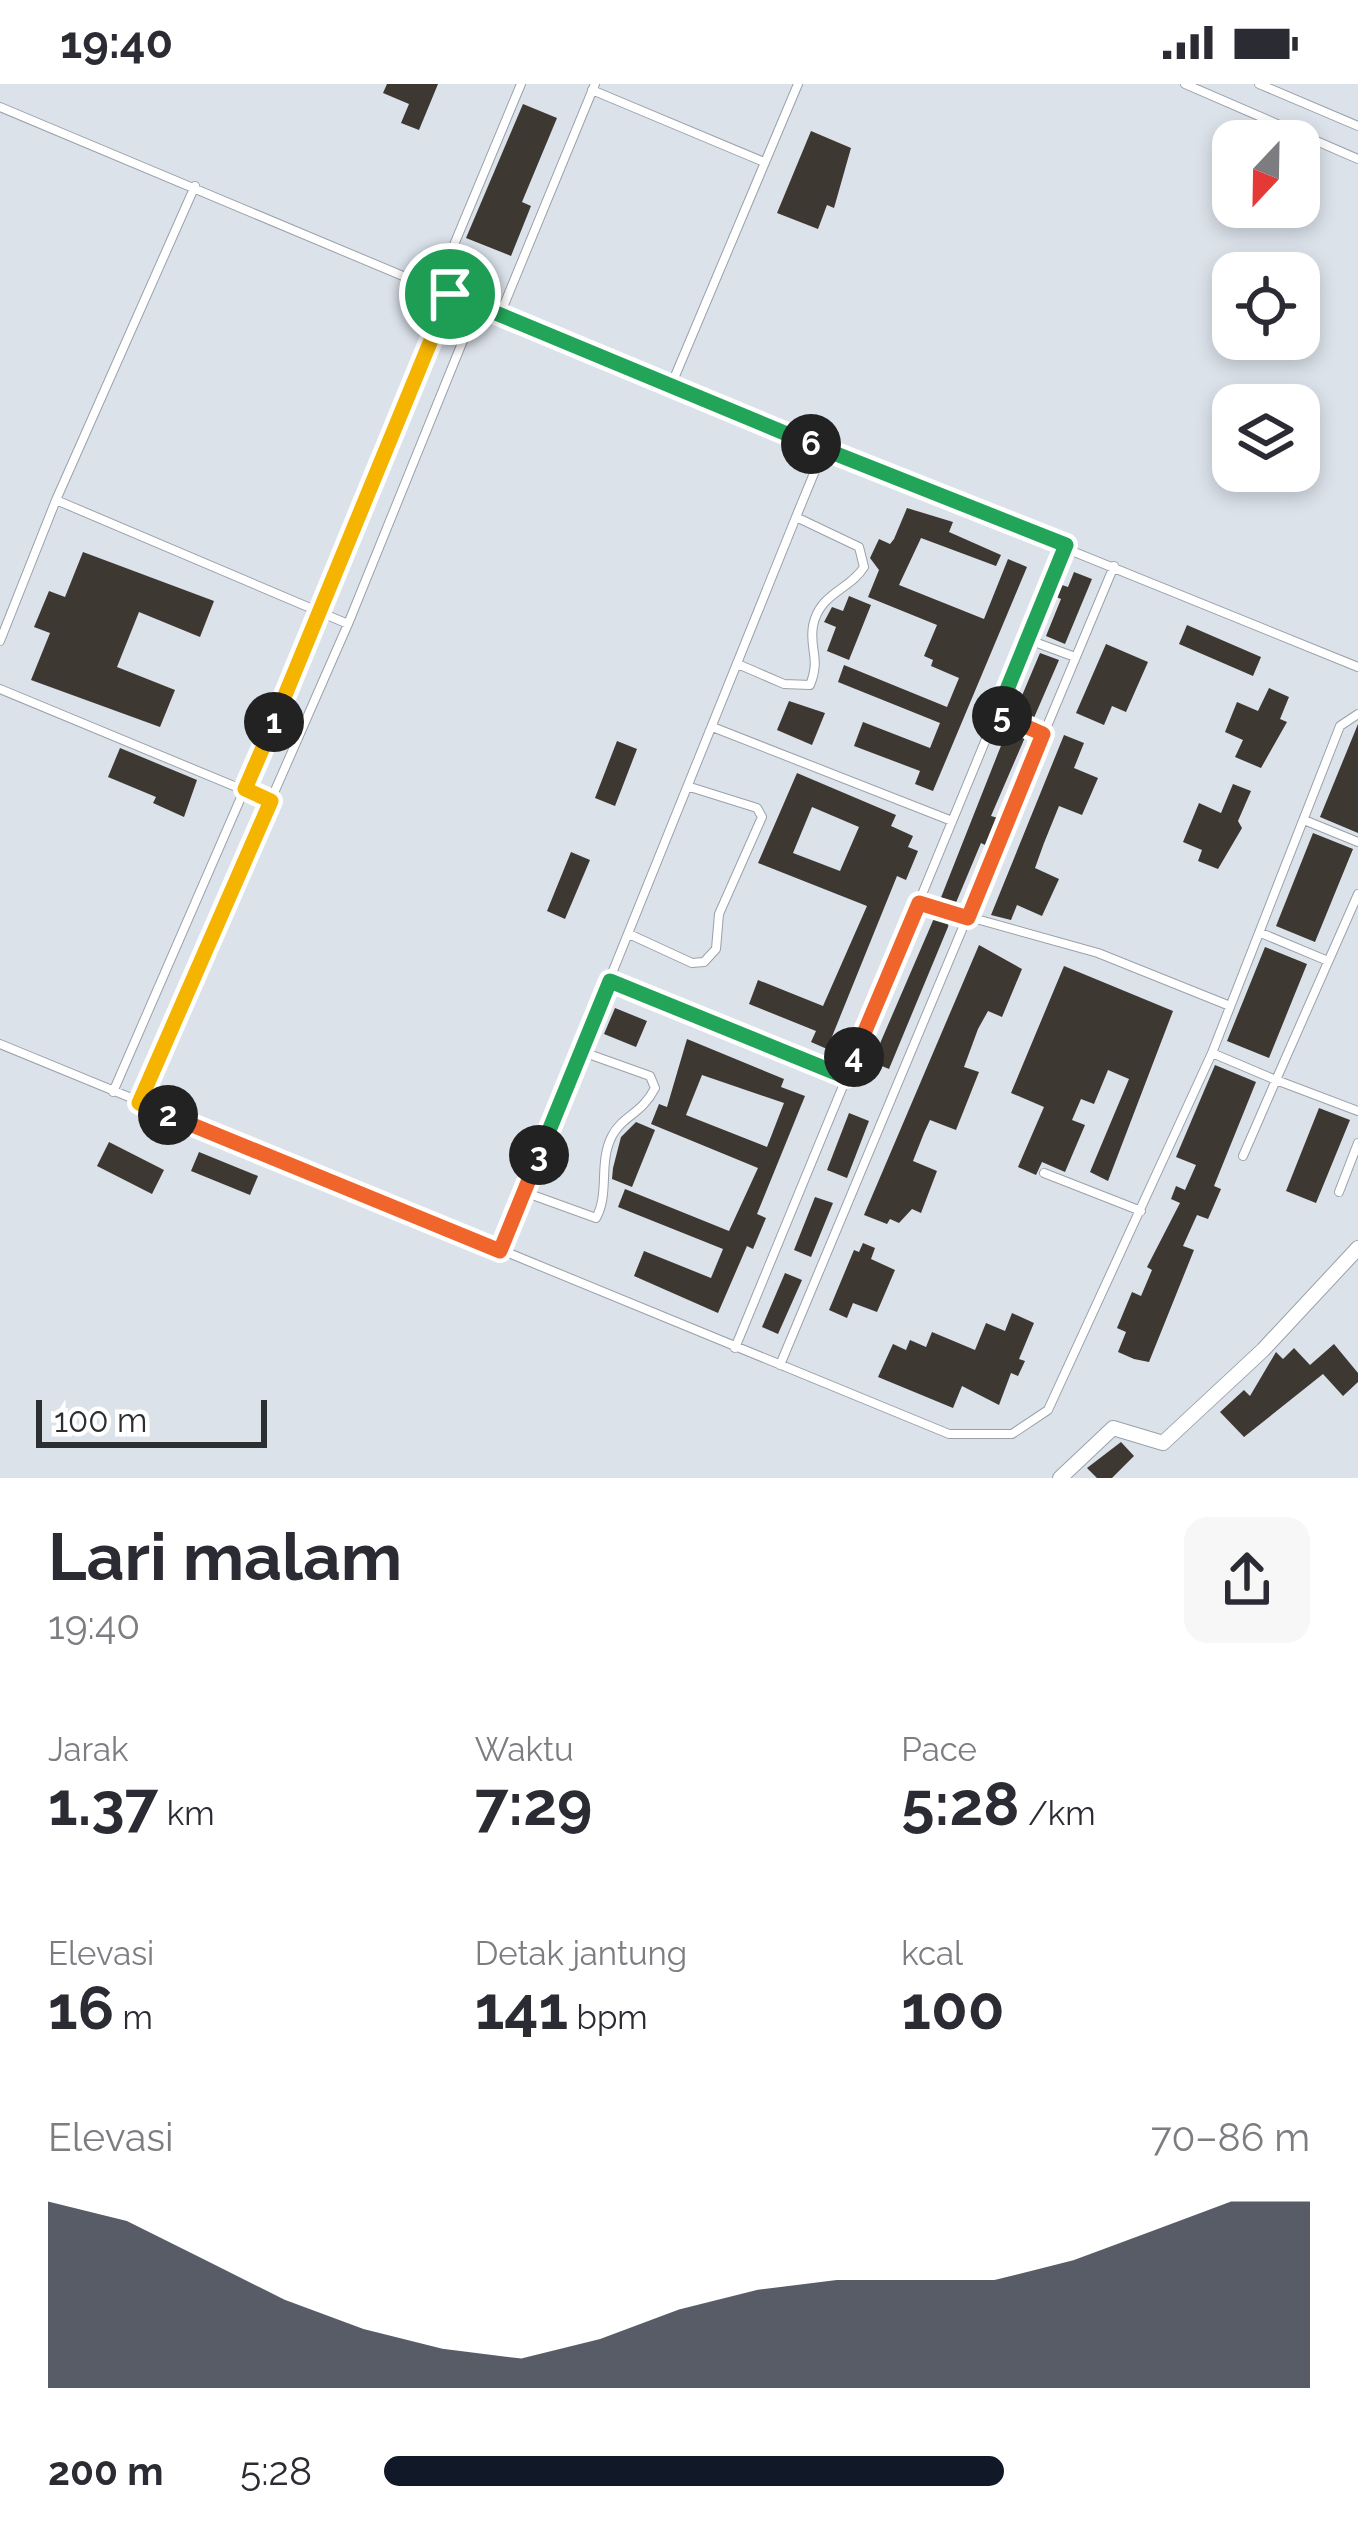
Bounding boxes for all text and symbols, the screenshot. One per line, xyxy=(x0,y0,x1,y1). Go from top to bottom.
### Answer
text: 19:40 xyxy=(60,16,173,69)
north arrow xyxy=(1212,120,1320,228)
map controls xyxy=(1212,120,1320,492)
pin xyxy=(399,243,501,345)
button: locate xyxy=(1212,252,1320,360)
icon: arrive xyxy=(417,261,483,327)
button: layers xyxy=(1212,384,1320,492)
pin: 6 xyxy=(781,414,841,474)
text: 6 xyxy=(801,424,821,463)
pin: 5 xyxy=(972,686,1032,746)
pin: 1 xyxy=(244,692,304,752)
text: 5 xyxy=(993,696,1011,735)
text: 1 xyxy=(266,702,282,741)
pin: 4 xyxy=(824,1027,884,1087)
text: 4 xyxy=(845,1037,863,1076)
pin: 2 xyxy=(138,1085,198,1145)
text: 2 xyxy=(159,1095,177,1134)
pin: 3 xyxy=(509,1125,569,1185)
text: 3 xyxy=(530,1135,548,1174)
scale bar xyxy=(36,1394,267,1447)
text: 100 m xyxy=(54,1401,147,1440)
button: share xyxy=(1184,1517,1310,1643)
text: Lari malam xyxy=(48,1518,402,1595)
text: 19:40 xyxy=(48,1602,140,1648)
text: Jarak xyxy=(48,1730,129,1769)
text: Waktu xyxy=(475,1730,574,1769)
text: Pace xyxy=(901,1730,977,1769)
text: 1.37 xyxy=(48,1769,158,1839)
text: 7:29 xyxy=(475,1769,592,1839)
text: 5:28 xyxy=(901,1769,1019,1839)
text: km xyxy=(158,1794,215,1833)
text: /km xyxy=(1019,1794,1096,1833)
text: Elevasi xyxy=(48,1934,154,1973)
text: Detak jantung xyxy=(475,1934,687,1973)
text: kcal xyxy=(901,1934,963,1973)
text: 16 xyxy=(48,1973,114,2043)
text: 141 xyxy=(475,1973,568,2043)
text: 100 xyxy=(901,1973,1005,2043)
text: m xyxy=(114,1998,153,2037)
text: bpm xyxy=(568,1998,648,2037)
text: Elevasi xyxy=(48,2114,174,2160)
text: 70–86 m xyxy=(1151,2114,1310,2160)
text: 200 m xyxy=(48,2448,164,2494)
text: 5:28 xyxy=(240,2448,312,2494)

